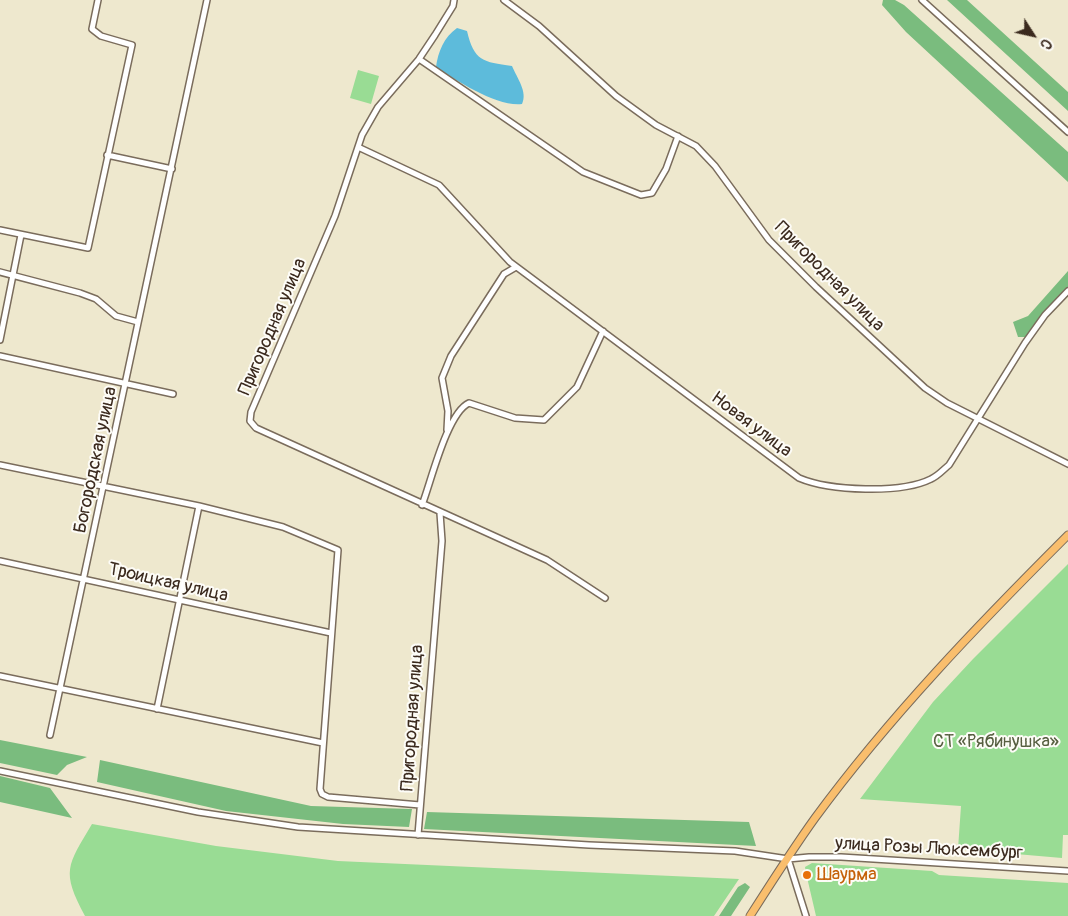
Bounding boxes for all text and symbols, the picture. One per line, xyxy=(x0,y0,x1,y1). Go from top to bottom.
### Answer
north arrow xyxy=(1008,10,1058,60)
text: С xyxy=(1036,35,1055,52)
street label: Пригородная улица xyxy=(770,218,888,336)
street label: Пригородная улица xyxy=(234,255,312,399)
street label: Богородская улица xyxy=(70,385,122,535)
street label: Новая улица xyxy=(706,388,796,462)
street label: Троицкая улица xyxy=(106,559,230,607)
street label: Пригородная улица xyxy=(397,644,429,792)
park label: СТ «Рябинушка» xyxy=(933,731,1059,753)
street label: улица Розы Люксембург xyxy=(834,833,1024,865)
place label: Шаурма xyxy=(817,864,877,886)
marker: Шаурма xyxy=(801,869,813,881)

